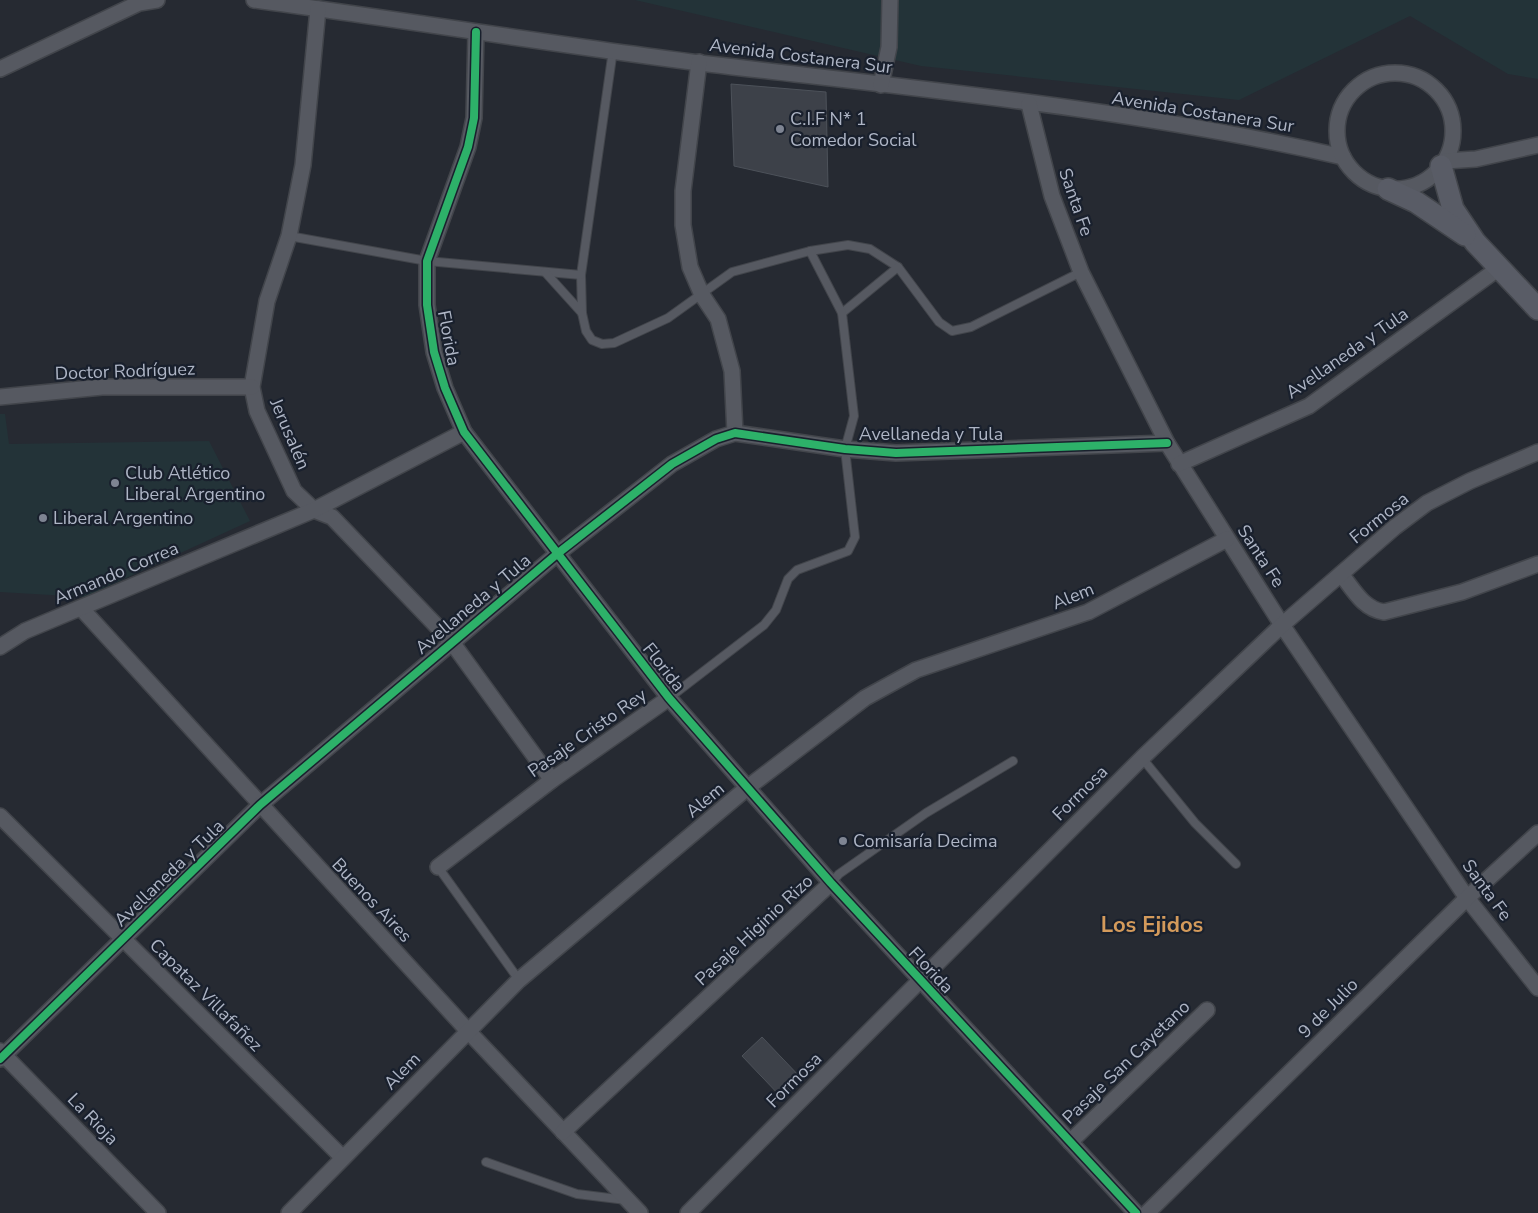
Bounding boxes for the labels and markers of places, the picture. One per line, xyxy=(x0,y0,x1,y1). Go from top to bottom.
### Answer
place label: C.I.F N* 1 Comedor Social xyxy=(790,107,917,152)
marker: C.I.F N* 1 Comedor Social xyxy=(774,123,786,135)
place label: Club Atlético Liberal Argentino xyxy=(125,461,265,506)
marker: Club Atlético Liberal Argentino xyxy=(109,477,121,489)
place label: Liberal Argentino xyxy=(53,506,193,530)
marker: Liberal Argentino xyxy=(37,512,49,524)
place label: Comisaría Decima xyxy=(853,829,997,853)
marker: Comisaría Decima xyxy=(837,835,849,847)

